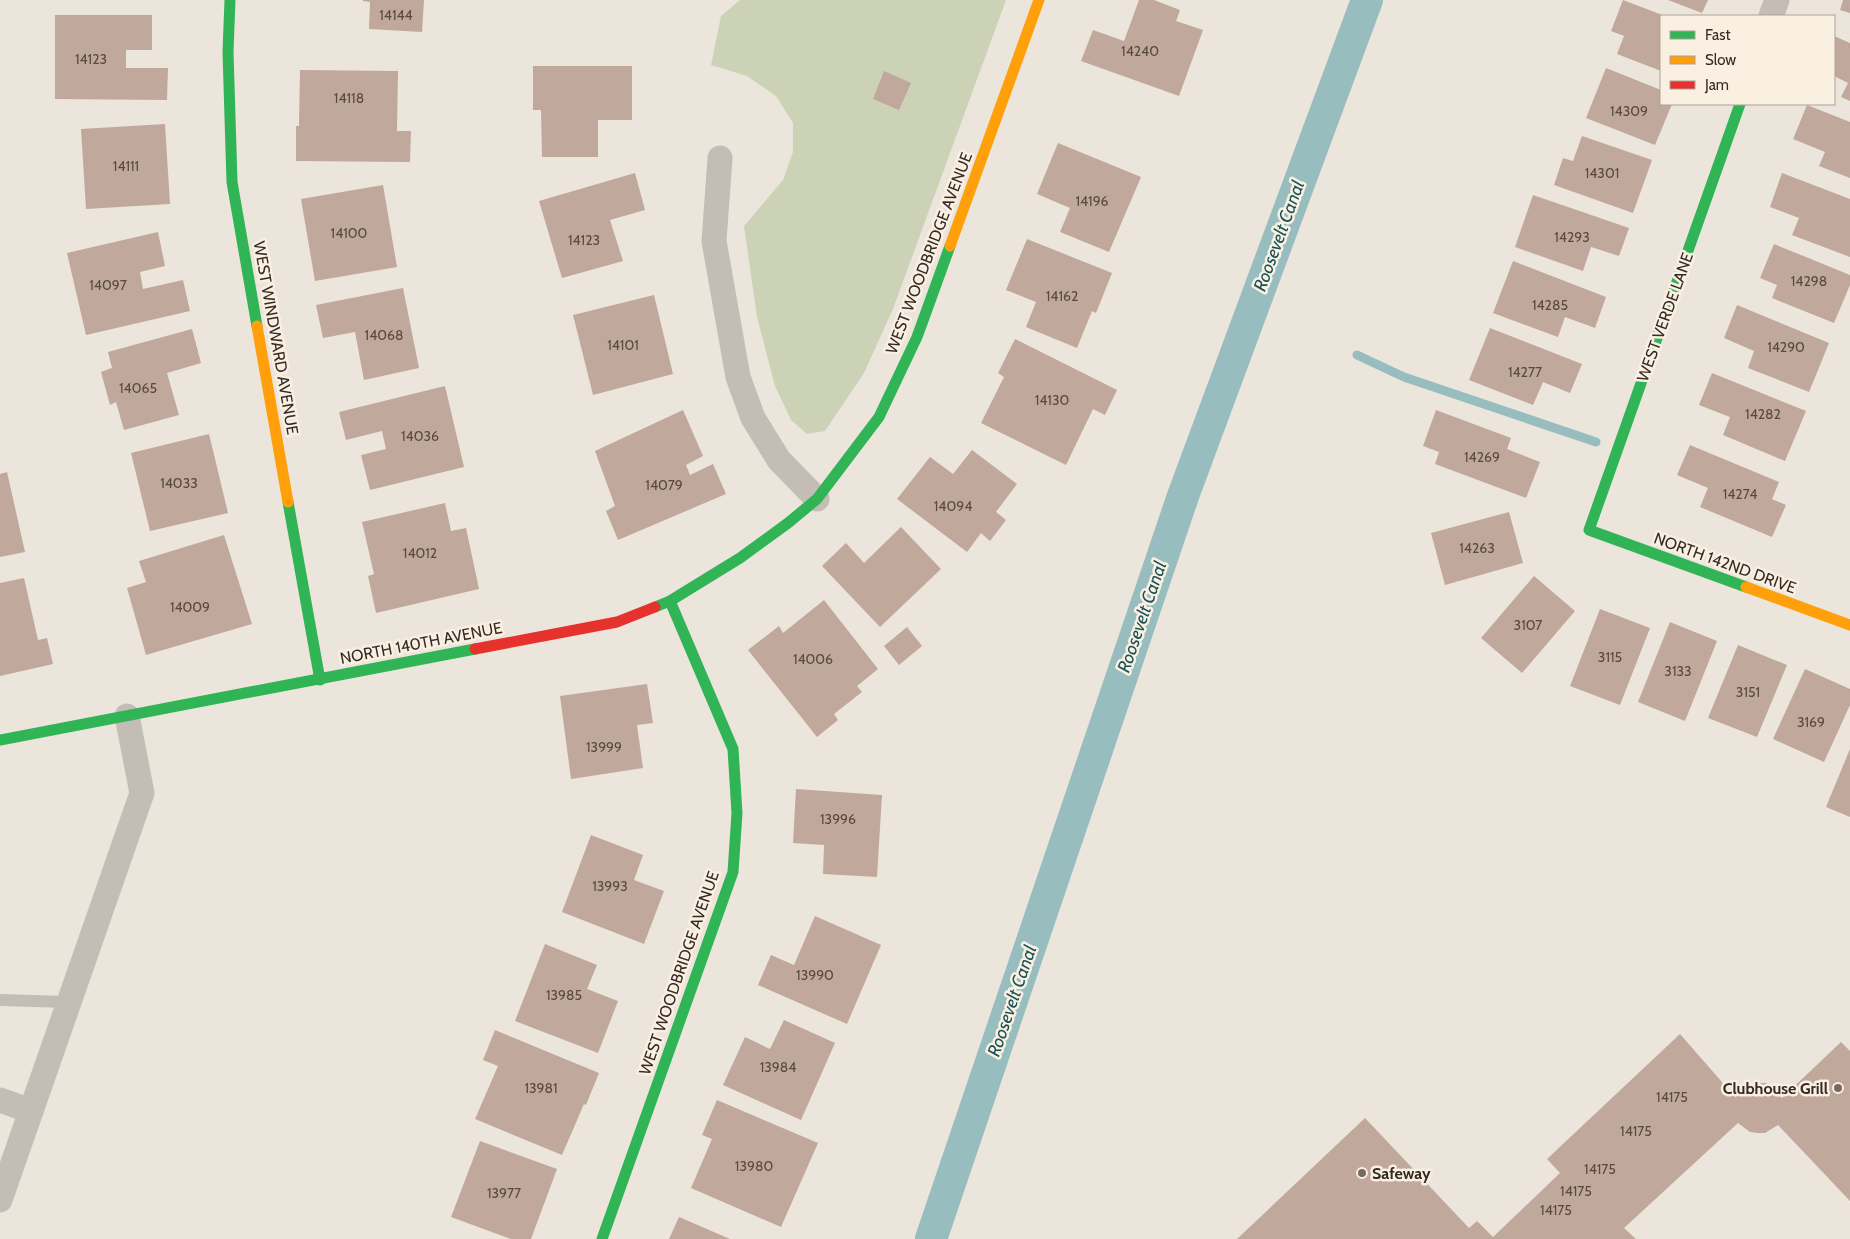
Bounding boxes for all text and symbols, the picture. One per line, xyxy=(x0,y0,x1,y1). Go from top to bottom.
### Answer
house number: 14144 xyxy=(379,6,413,24)
legend xyxy=(1660,15,1835,105)
text: Fast xyxy=(1705,26,1730,44)
house number: 14240 xyxy=(1121,42,1159,60)
house number: 14123 xyxy=(75,50,107,68)
text: Slow xyxy=(1705,51,1736,69)
text: Jam xyxy=(1704,76,1729,94)
house number: 14118 xyxy=(334,89,364,107)
house number: 14309 xyxy=(1610,102,1648,120)
street label: WEST WOODBRIDGE AVENUE xyxy=(882,149,976,356)
house number: 14111 xyxy=(113,157,139,175)
house number: 14301 xyxy=(1585,164,1619,182)
water label: Roosevelt Canal xyxy=(1249,177,1309,294)
house number: 14196 xyxy=(1075,192,1109,210)
house number: 14100 xyxy=(331,224,368,242)
house number: 14293 xyxy=(1554,228,1590,246)
house number: 14123 xyxy=(568,231,600,249)
street label: WEST WINDWARD AVENUE xyxy=(250,240,302,436)
street label: WEST VERDE LANE xyxy=(1633,250,1697,384)
house number: 14298 xyxy=(1791,272,1827,290)
house number: 14097 xyxy=(89,276,127,294)
house number: 14162 xyxy=(1046,287,1078,305)
house number: 14285 xyxy=(1532,296,1568,314)
house number: 14068 xyxy=(365,326,403,344)
house number: 14101 xyxy=(607,336,639,354)
house number: 14290 xyxy=(1767,338,1805,356)
house number: 14277 xyxy=(1508,363,1542,381)
house number: 14065 xyxy=(119,379,157,397)
house number: 14130 xyxy=(1035,391,1070,409)
house number: 14282 xyxy=(1745,405,1781,423)
house number: 14036 xyxy=(401,427,439,445)
house number: 14269 xyxy=(1464,448,1500,466)
house number: 14033 xyxy=(160,474,198,492)
house number: 14079 xyxy=(645,476,683,494)
house number: 14274 xyxy=(1723,485,1757,503)
house number: 14094 xyxy=(934,497,972,515)
street label: NORTH 142ND DRIVE xyxy=(1651,528,1799,598)
house number: 14263 xyxy=(1459,539,1495,557)
house number: 14012 xyxy=(403,544,437,562)
water label: Roosevelt Canal xyxy=(1113,558,1172,675)
house number: 14009 xyxy=(170,598,210,616)
house number: 3107 xyxy=(1514,616,1542,634)
street label: NORTH 140TH AVENUE xyxy=(338,618,504,668)
house number: 3115 xyxy=(1598,648,1622,666)
house number: 14006 xyxy=(793,650,833,668)
house number: 3133 xyxy=(1664,662,1692,680)
house number: 3151 xyxy=(1736,683,1760,701)
house number: 3169 xyxy=(1797,713,1825,731)
house number: 13999 xyxy=(586,738,622,756)
house number: 13996 xyxy=(820,810,856,828)
street label: WEST WOODBRIDGE AVENUE xyxy=(635,868,723,1077)
house number: 13993 xyxy=(592,877,628,895)
water label: Roosevelt Canal xyxy=(983,942,1042,1059)
house number: 13990 xyxy=(796,966,834,984)
house number: 13985 xyxy=(546,986,582,1004)
house number: 13984 xyxy=(760,1058,796,1076)
house number: 13981 xyxy=(524,1079,558,1097)
place label: Clubhouse Grill xyxy=(1723,1079,1828,1098)
marker: Clubhouse Grill xyxy=(1832,1082,1844,1094)
house number: 14175 xyxy=(1656,1088,1688,1106)
house number: 14175 xyxy=(1620,1122,1652,1140)
house number: 13980 xyxy=(735,1157,773,1175)
house number: 14175 xyxy=(1584,1160,1616,1178)
place label: Safeway xyxy=(1372,1164,1431,1183)
marker: Safeway xyxy=(1356,1167,1368,1179)
house number: 14175 xyxy=(1560,1182,1592,1200)
house number: 13977 xyxy=(487,1184,521,1202)
house number: 14175 xyxy=(1540,1201,1572,1219)

